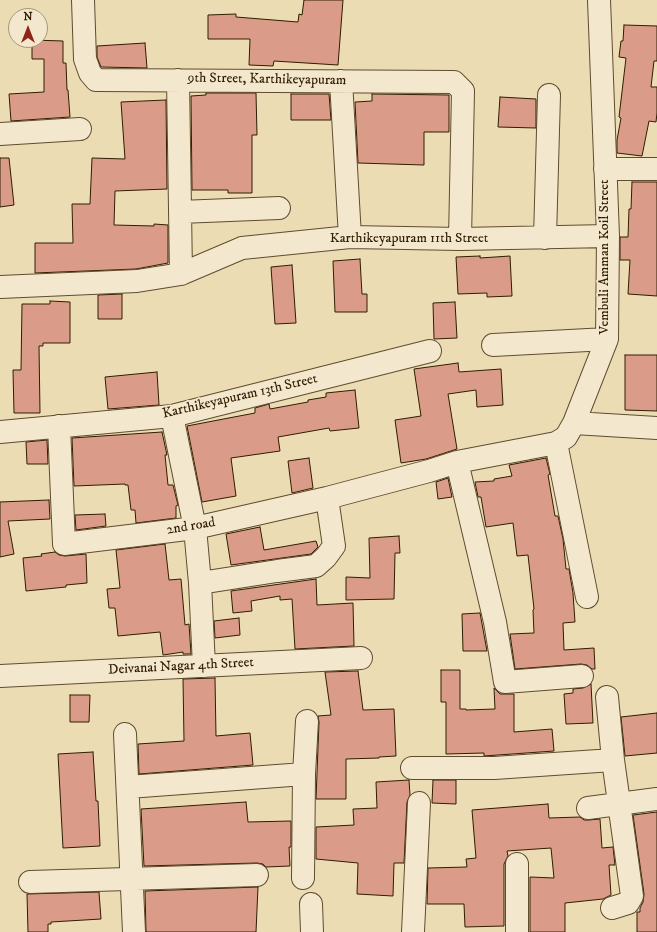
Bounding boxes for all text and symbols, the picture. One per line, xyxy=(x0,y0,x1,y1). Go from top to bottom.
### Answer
north arrow xyxy=(8,8,48,48)
text: N xyxy=(23,10,33,24)
street label: 9th Street, Karthikeyapuram xyxy=(187,70,347,90)
street label: Vembuli Amman Koil Street xyxy=(597,179,613,335)
street label: Karthikeyapuram 11th Street xyxy=(330,231,488,247)
street label: Karthikeyapuram 13th Street xyxy=(161,371,319,423)
street label: 2nd road xyxy=(165,515,217,539)
street label: Deivanai Nagar 4th Street xyxy=(108,655,254,679)

